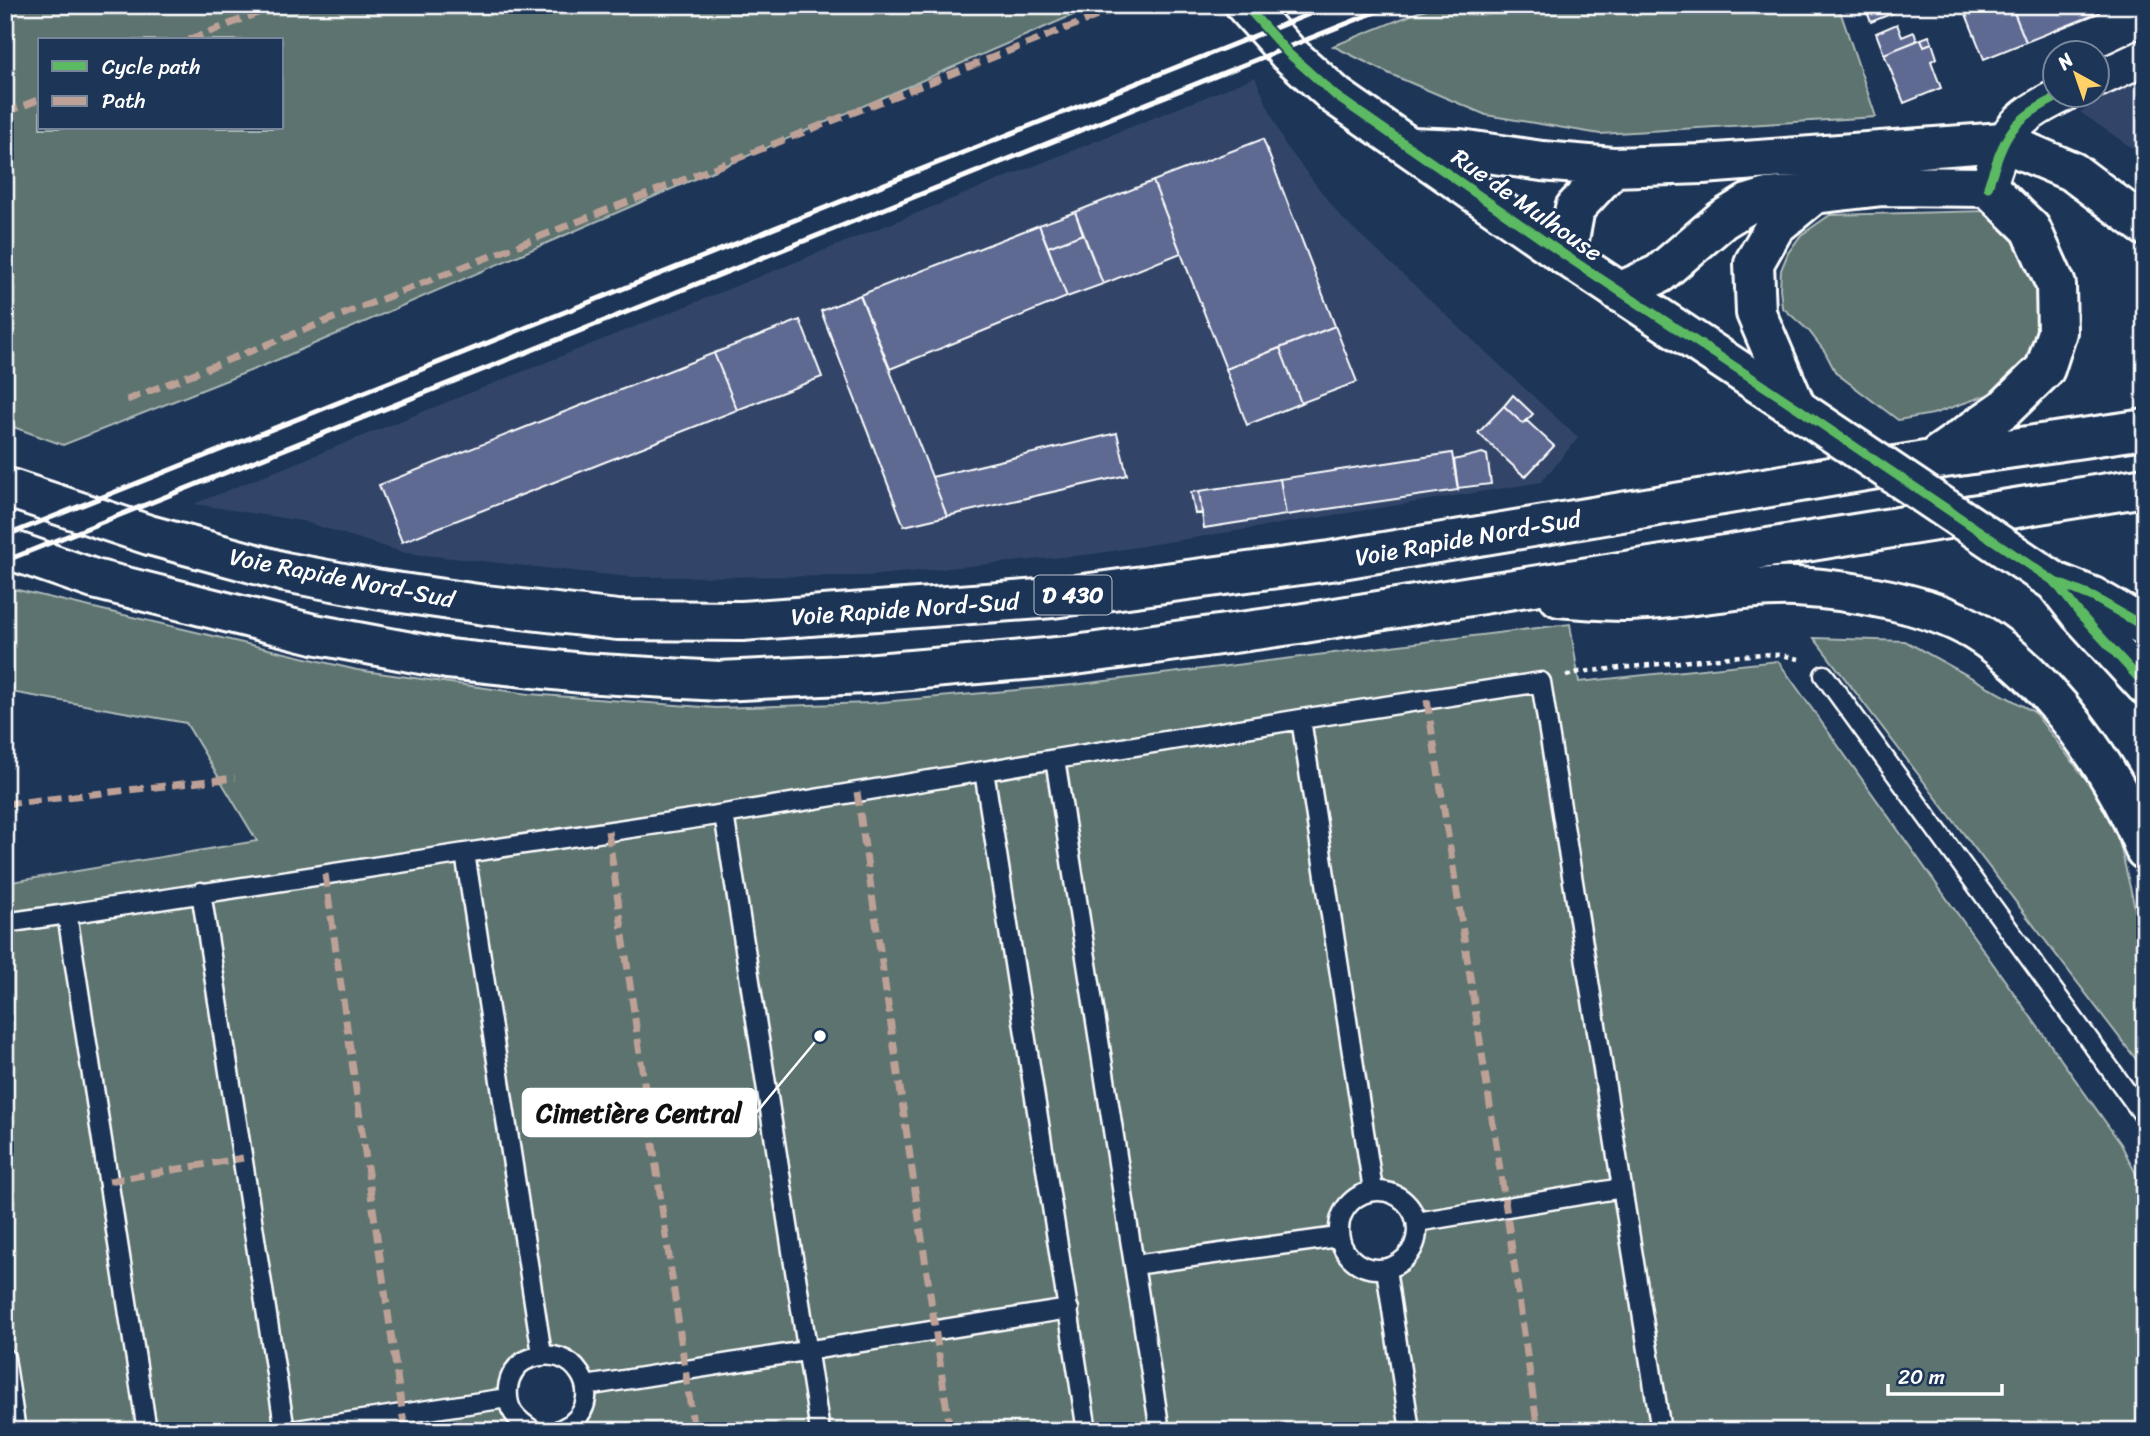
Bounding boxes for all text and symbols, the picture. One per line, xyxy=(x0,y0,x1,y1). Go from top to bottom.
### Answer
legend xyxy=(38,38,284,130)
north arrow xyxy=(2042,38,2112,108)
text: N xyxy=(2049,44,2082,79)
text: Cycle path xyxy=(102,48,201,86)
text: Path xyxy=(102,82,145,120)
street label: Rue de Mulhouse xyxy=(1443,137,1611,273)
street label: Voie Rapide Nord-Sud xyxy=(1352,497,1585,578)
street label: Voie Rapide Nord-Sud xyxy=(226,536,459,621)
road number: D 430 xyxy=(1034,576,1112,614)
street label: Voie Rapide Nord-Sud xyxy=(790,580,1022,638)
callout: Cimetière Central xyxy=(523,1089,756,1136)
text: Cimetière Central xyxy=(535,1090,743,1136)
scale bar xyxy=(1888,1352,2001,1396)
text: 20 m xyxy=(1898,1358,1945,1396)

